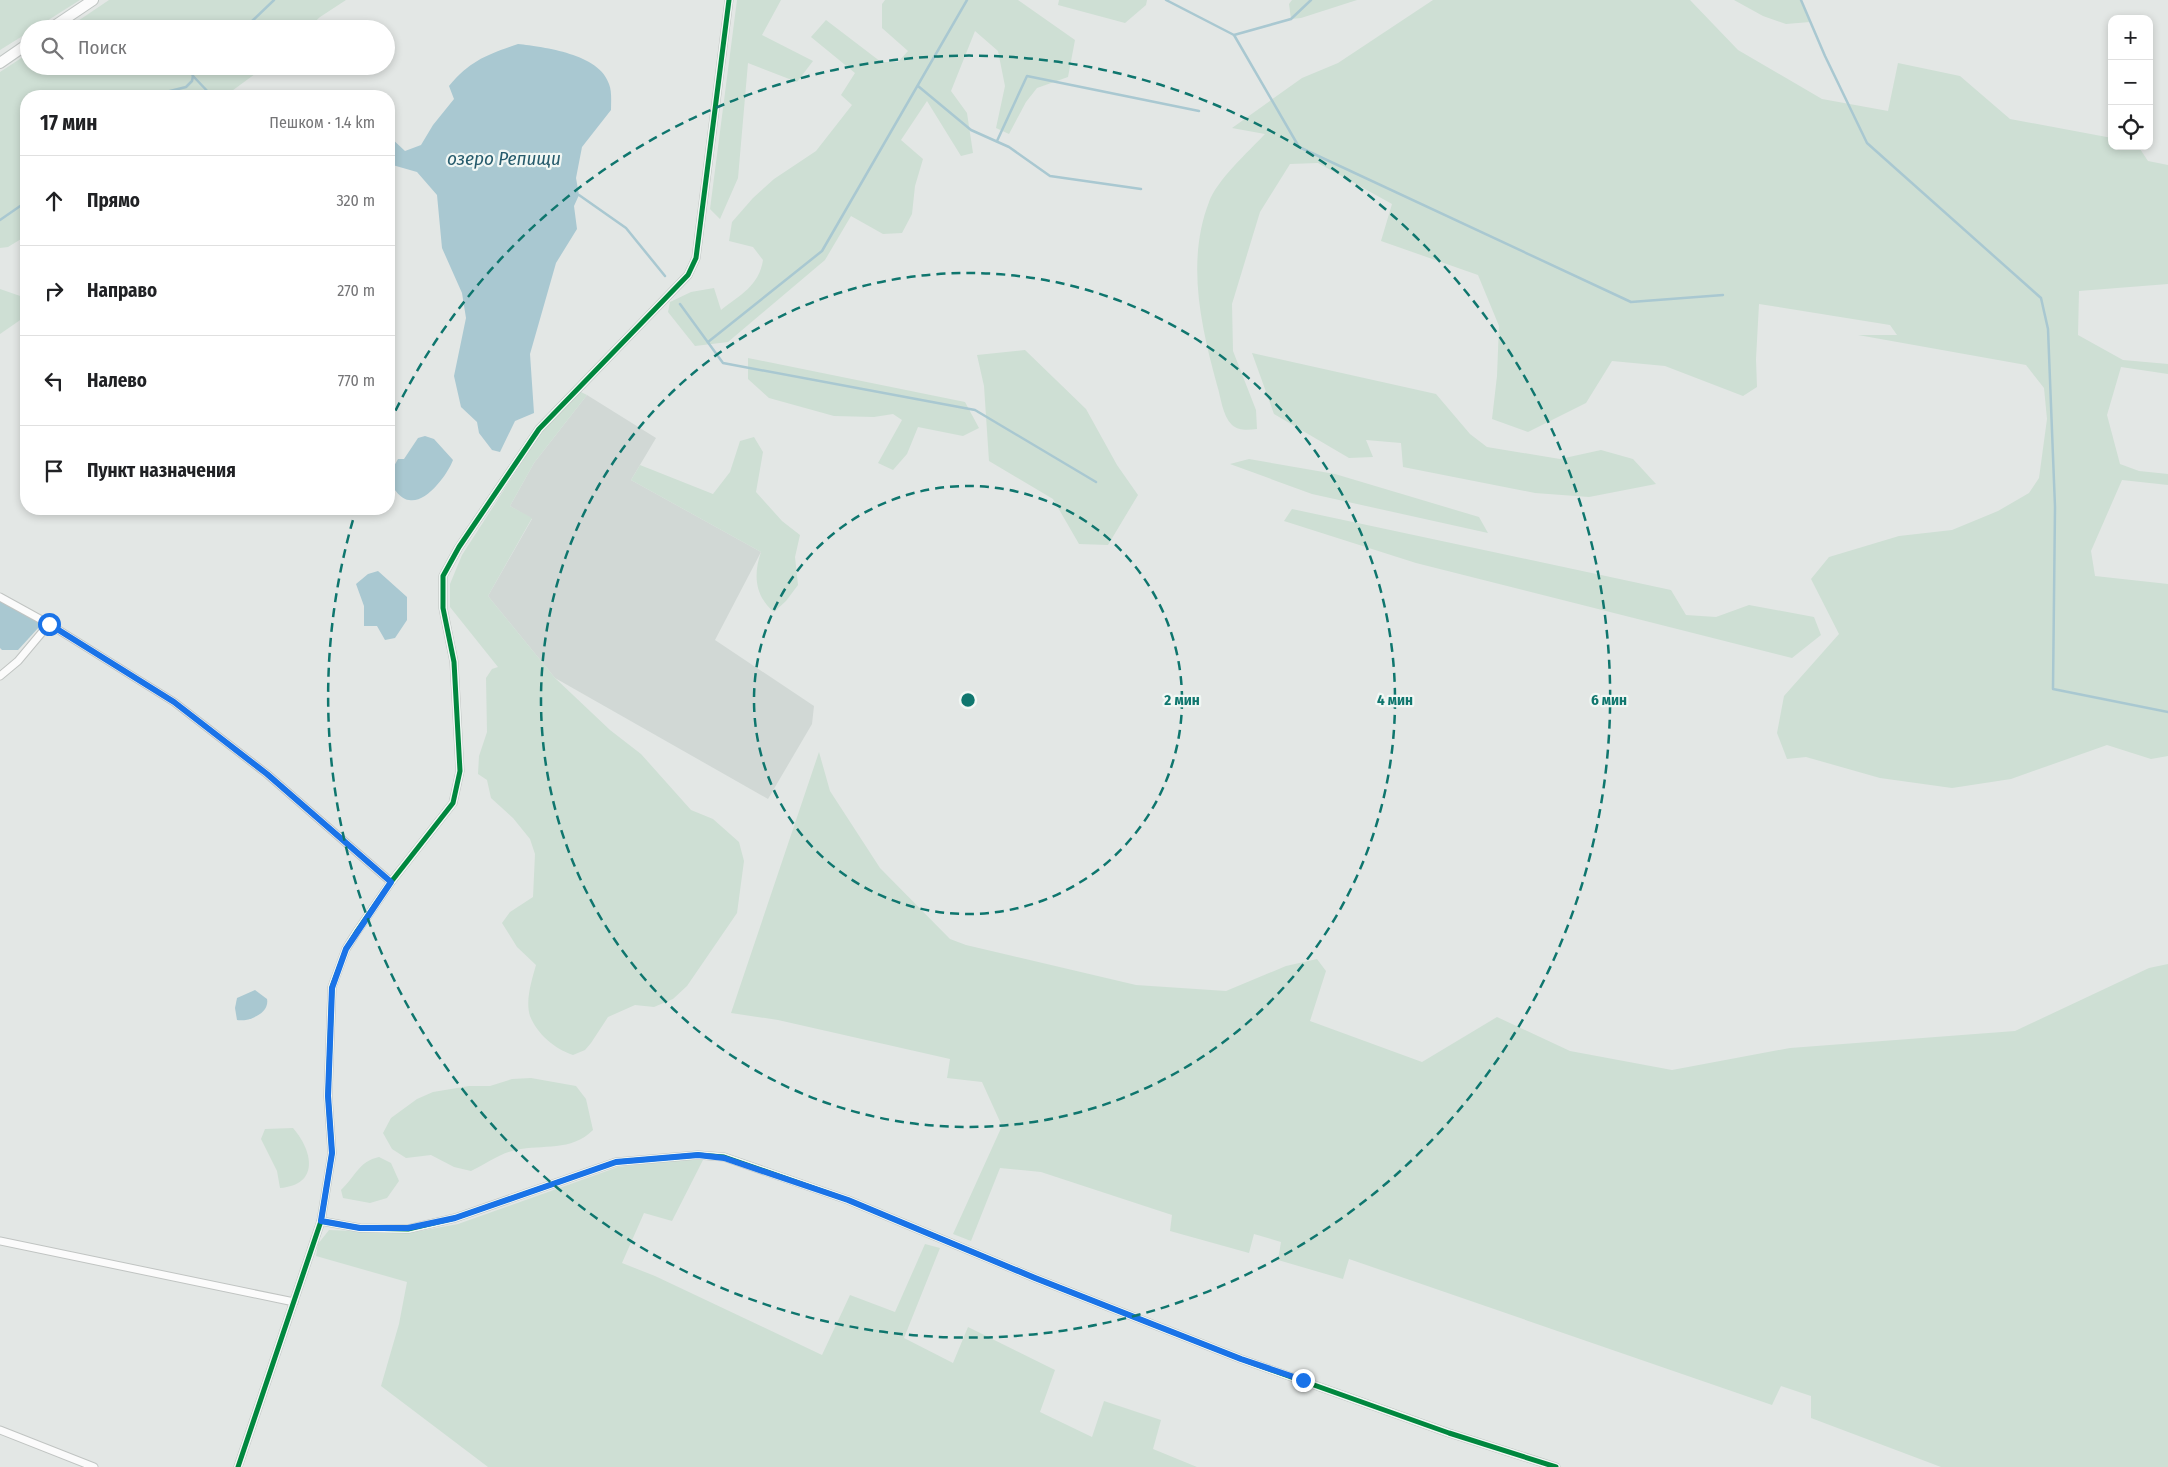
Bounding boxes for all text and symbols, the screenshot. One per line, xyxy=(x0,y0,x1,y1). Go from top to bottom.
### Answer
map controls xyxy=(2108,15,2153,150)
button: + xyxy=(2108,15,2153,60)
search box xyxy=(20,20,395,75)
icon: search xyxy=(38,34,66,62)
text: Поиск xyxy=(78,36,127,59)
button: − xyxy=(2108,60,2153,105)
button: locate xyxy=(2108,105,2153,150)
text: 17 мин xyxy=(40,110,97,136)
text: Пешком · 1.4 km xyxy=(269,113,375,132)
water label: озеро Репищи xyxy=(447,147,561,170)
icon: ahead xyxy=(40,187,68,215)
text: Прямо xyxy=(87,189,140,212)
text: 320 m xyxy=(336,191,375,210)
icon: right xyxy=(40,277,68,305)
text: Направо xyxy=(87,279,157,302)
text: 270 m xyxy=(337,281,375,300)
icon: left xyxy=(40,367,68,395)
text: Налево xyxy=(87,369,147,392)
text: 770 m xyxy=(338,371,375,390)
icon: arrive xyxy=(40,457,68,485)
text: Пункт назначения xyxy=(87,459,236,482)
route start xyxy=(38,613,61,636)
centre of rings xyxy=(959,691,977,709)
text: 2 мин xyxy=(1163,691,1200,709)
text: 4 мин xyxy=(1377,691,1413,709)
text: 6 мин xyxy=(1591,691,1627,709)
route end xyxy=(1292,1369,1315,1392)

